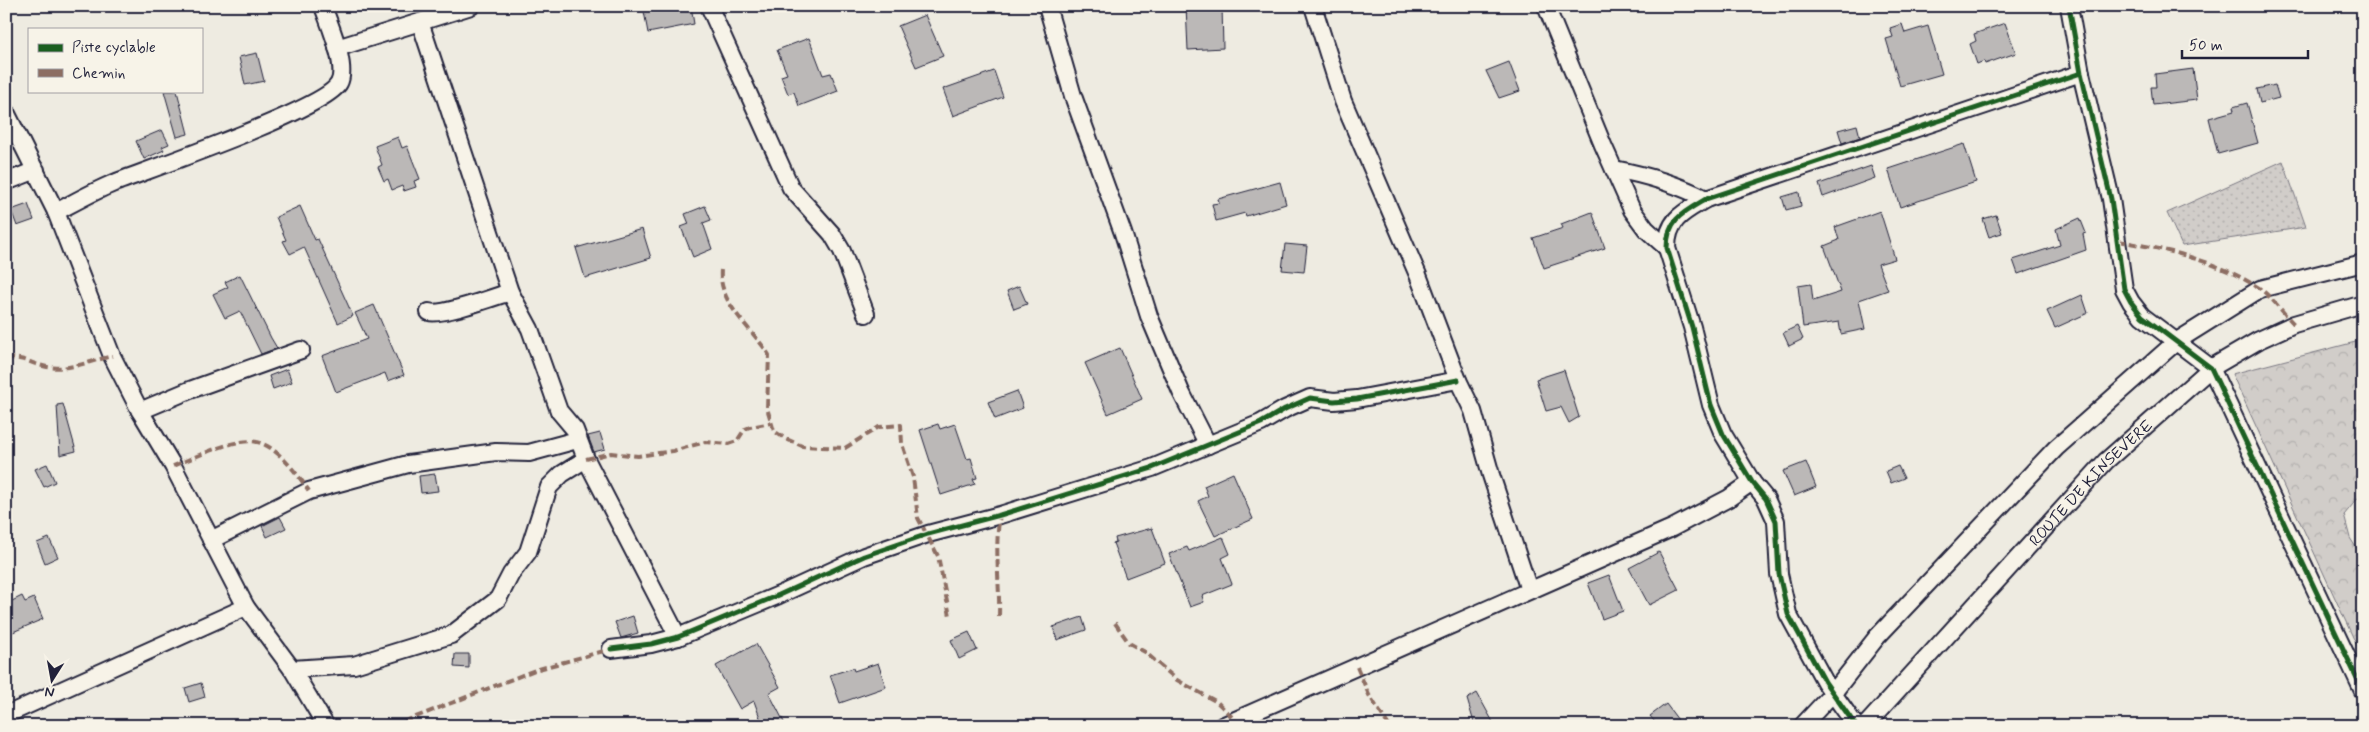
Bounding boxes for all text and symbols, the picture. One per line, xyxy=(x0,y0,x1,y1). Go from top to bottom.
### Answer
legend xyxy=(28,28,202,92)
scale bar xyxy=(2182,28,2308,60)
text: 50 m xyxy=(2189,36,2223,56)
text: Piste cyclable xyxy=(72,38,156,58)
text: Chemin xyxy=(72,64,125,84)
street label: ROUTE DE KINSEVERE xyxy=(2025,416,2158,551)
north arrow xyxy=(28,654,78,704)
text: N xyxy=(43,682,56,702)

